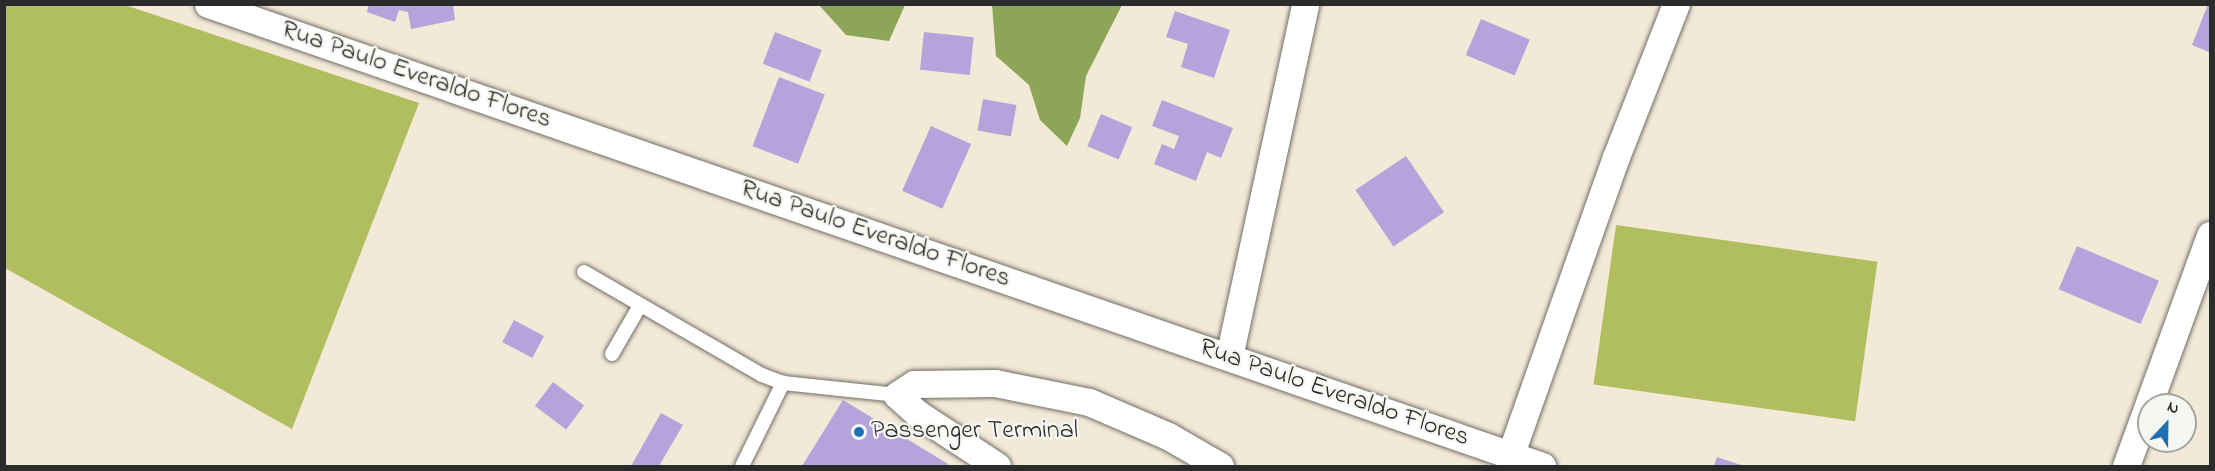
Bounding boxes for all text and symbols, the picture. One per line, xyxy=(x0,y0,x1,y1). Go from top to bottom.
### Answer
street label: Rua Paulo Everaldo Flores xyxy=(277,15,555,137)
street label: Rua Paulo Everaldo Flores xyxy=(736,174,1014,296)
street label: Rua Paulo Everaldo Flores xyxy=(1195,333,1473,455)
north arrow xyxy=(2137,393,2197,453)
text: N xyxy=(2163,395,2183,421)
place label: Passenger Terminal xyxy=(871,416,1078,448)
marker: Passenger Terminal xyxy=(852,425,866,439)

